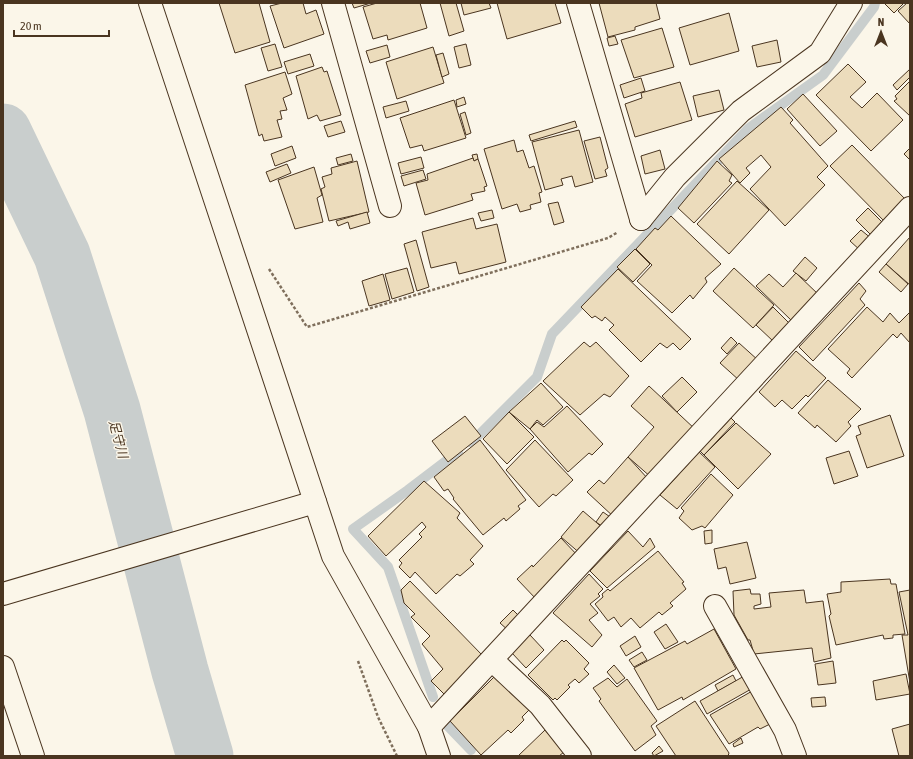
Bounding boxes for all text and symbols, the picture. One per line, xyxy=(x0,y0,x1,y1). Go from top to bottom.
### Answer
scale bar xyxy=(14,12,109,38)
north arrow xyxy=(861,12,901,52)
text: N xyxy=(878,16,884,28)
text: 20 m xyxy=(20,19,42,33)
water label: 足守川 xyxy=(106,418,131,462)

